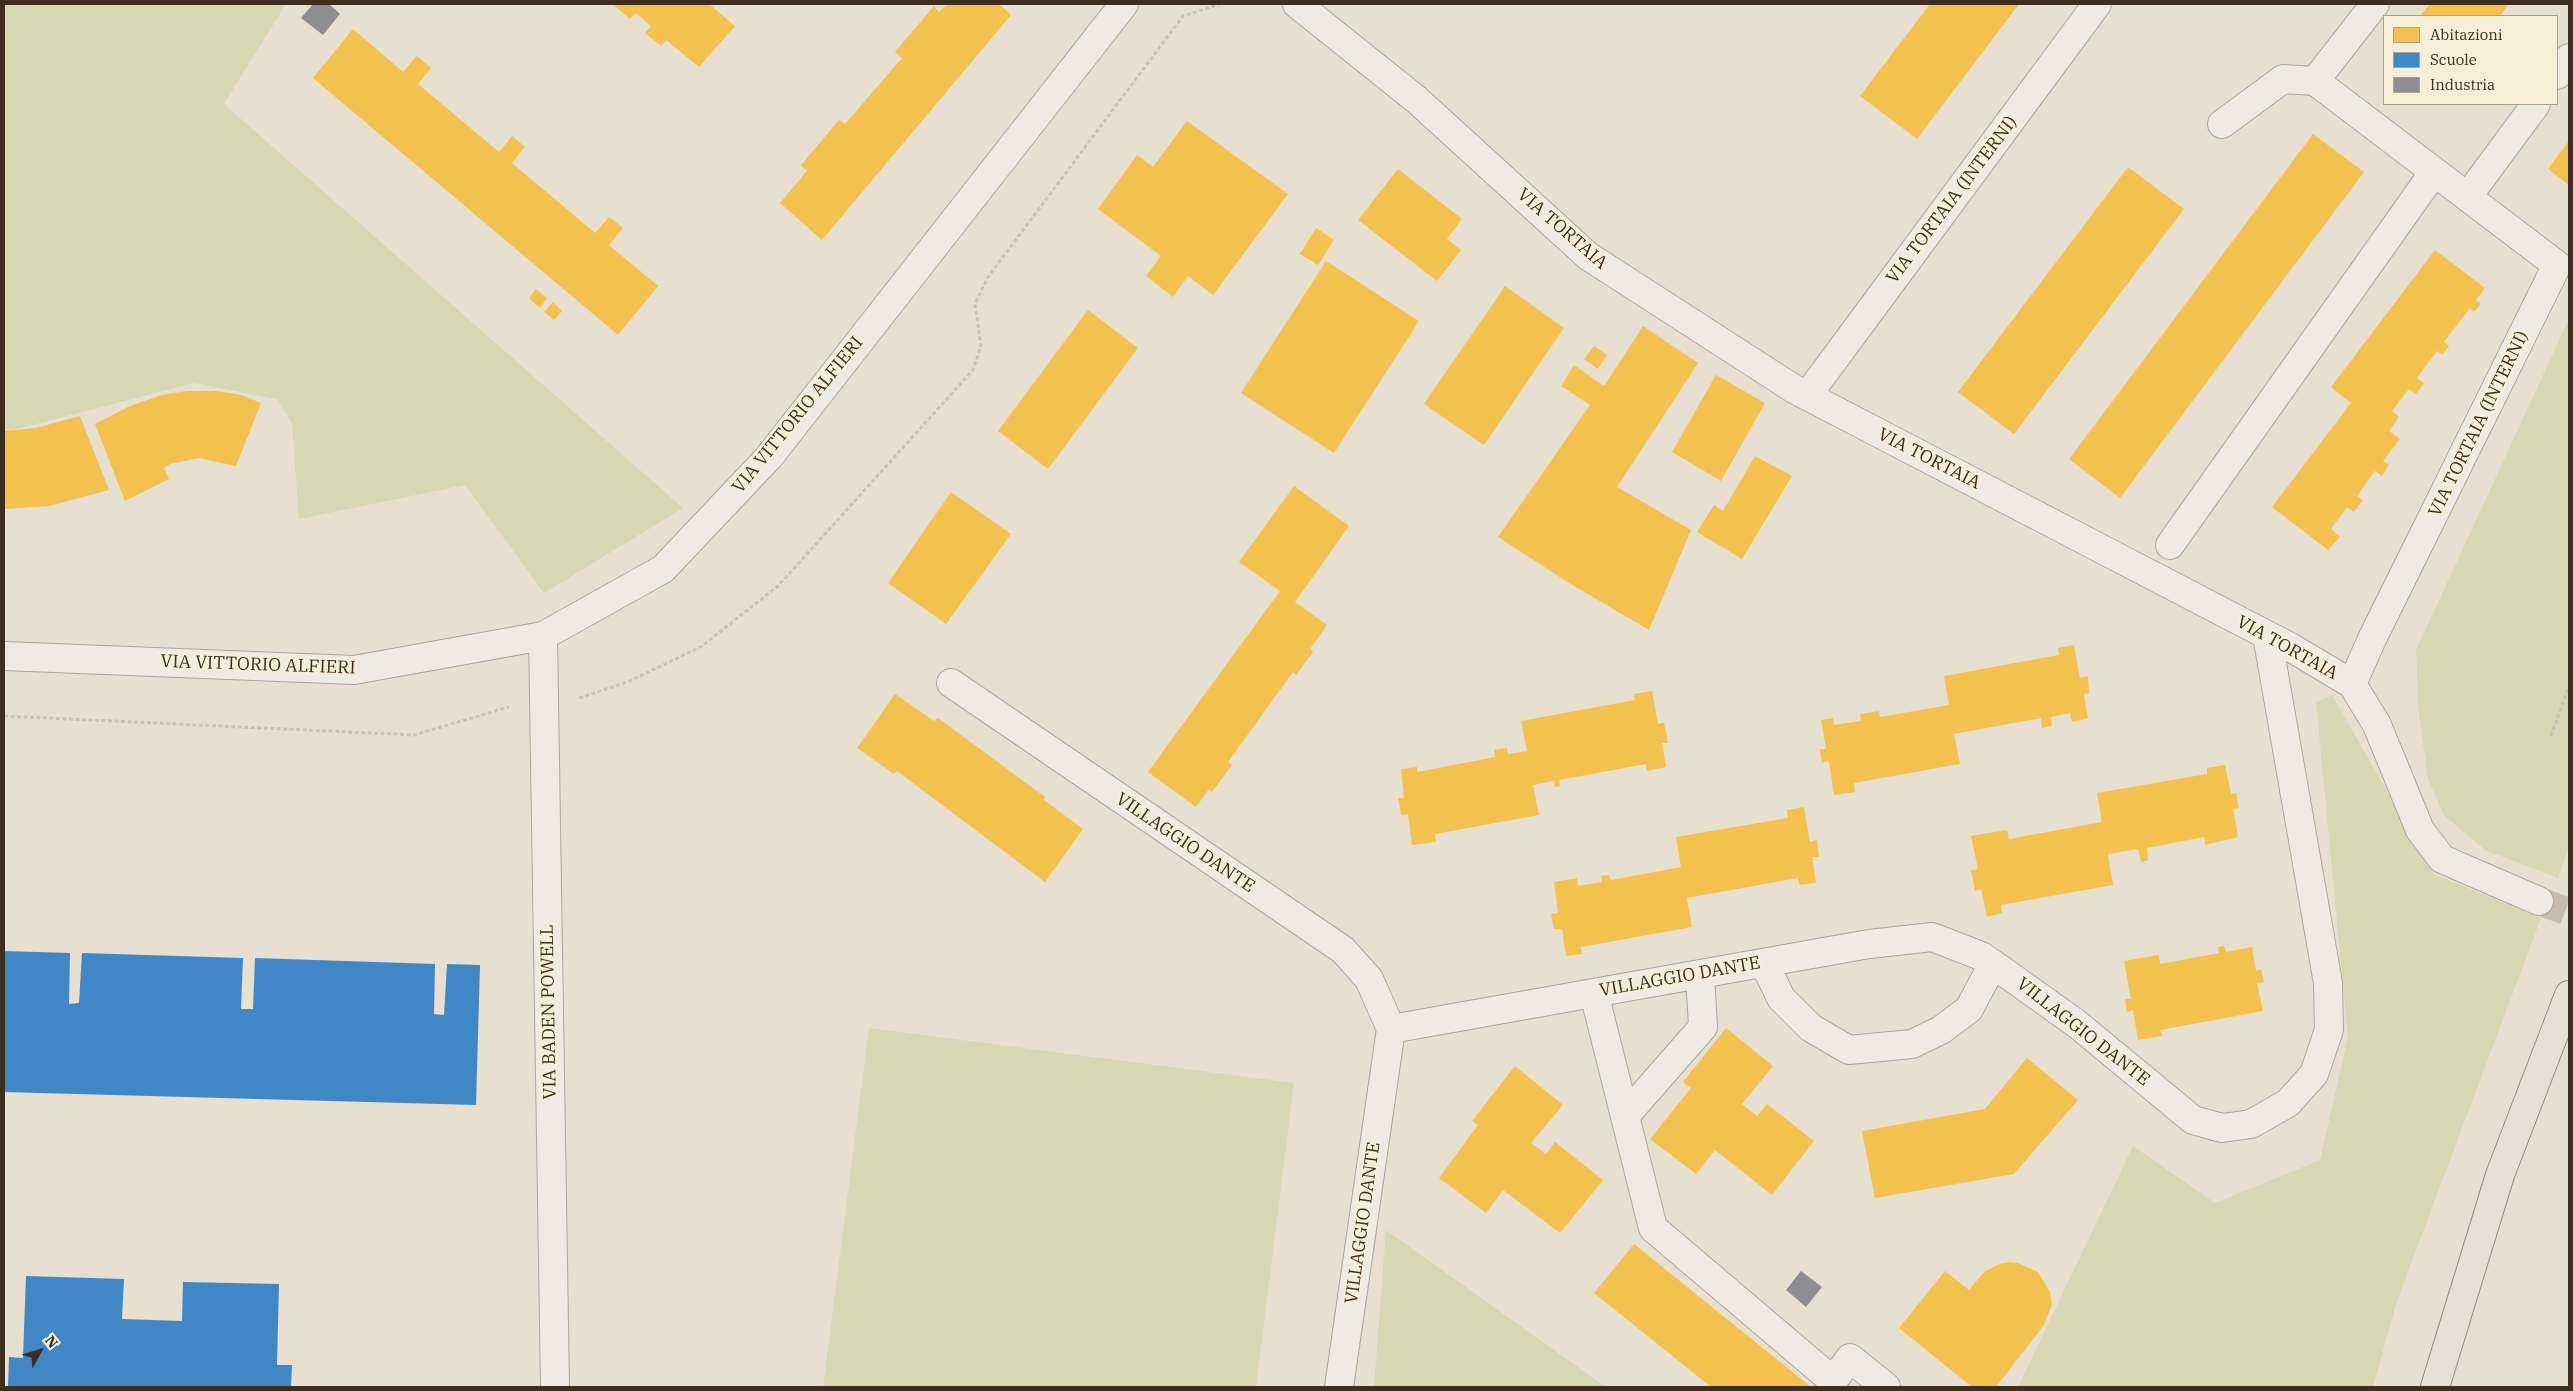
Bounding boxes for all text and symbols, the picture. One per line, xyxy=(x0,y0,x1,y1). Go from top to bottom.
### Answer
legend xyxy=(2383,15,2558,105)
text: Abitazioni xyxy=(2430,25,2503,44)
text: Scuole xyxy=(2430,50,2477,69)
text: Industria xyxy=(2430,75,2495,94)
street label: VIA TORTAIA (INTERNI) xyxy=(1882,112,2022,288)
street label: VIA TORTAIA xyxy=(1512,184,1612,274)
street label: VIA TORTAIA (INTERNI) xyxy=(2424,327,2534,521)
street label: VIA VITTORIO ALFIERI xyxy=(728,332,868,498)
street label: VIA TORTAIA xyxy=(1874,424,1984,494)
street label: VIA TORTAIA xyxy=(2233,611,2341,685)
street label: VIA VITTORIO ALFIERI xyxy=(160,651,356,679)
street label: VILLAGGIO DANTE xyxy=(1111,788,1259,898)
street label: VIA BADEN POWELL xyxy=(537,924,561,1100)
street label: VILLAGGIO DANTE xyxy=(1598,952,1762,1002)
street label: VILLAGGIO DANTE xyxy=(2012,973,2154,1091)
street label: VILLAGGIO DANTE xyxy=(1341,1141,1385,1305)
north arrow xyxy=(15,1326,65,1376)
text: N xyxy=(41,1332,62,1352)

